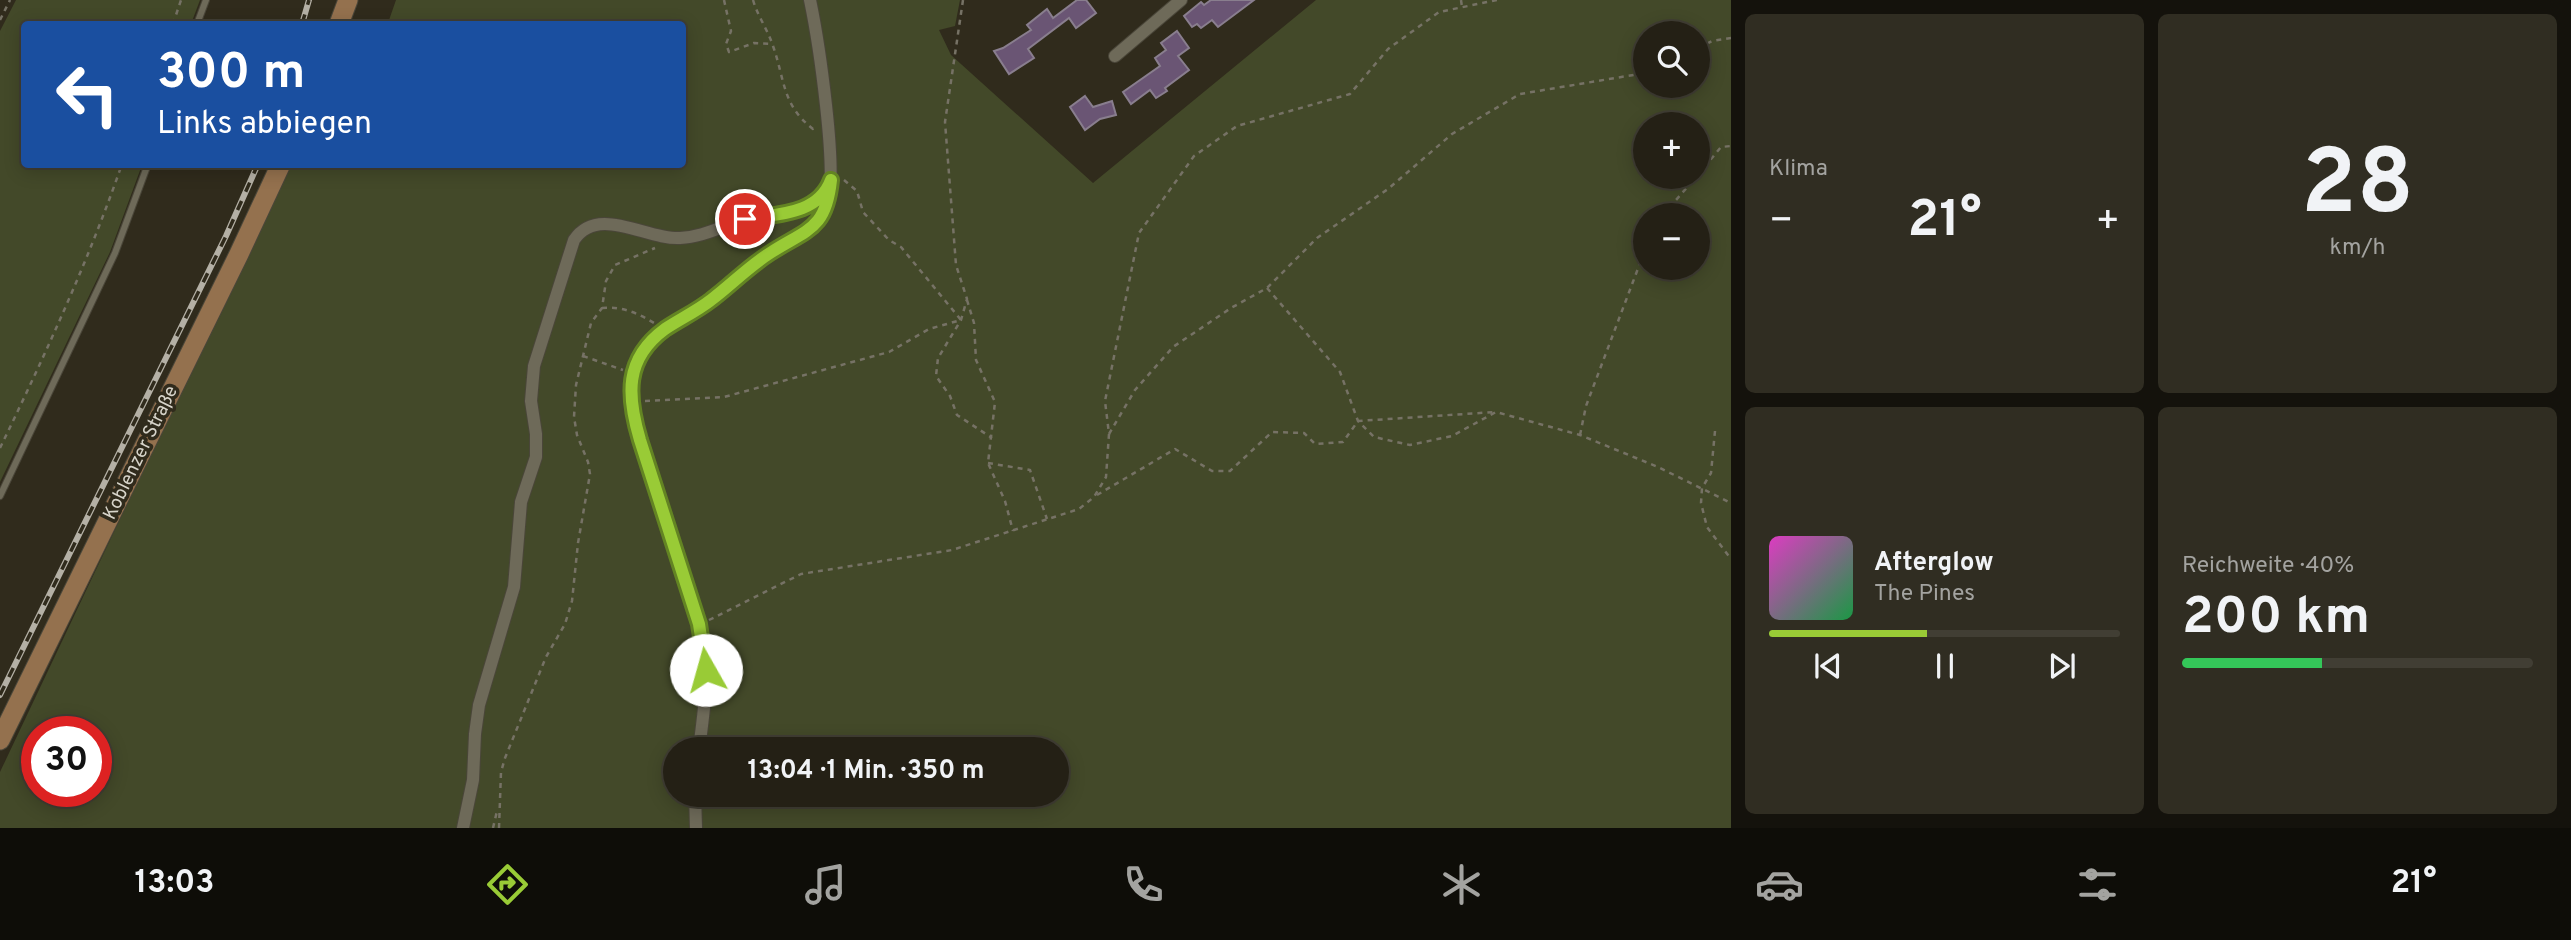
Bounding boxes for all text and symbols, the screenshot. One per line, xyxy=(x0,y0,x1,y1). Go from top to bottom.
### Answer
map controls xyxy=(1633,21,1710,280)
button: search xyxy=(1633,21,1710,98)
text: 300 m xyxy=(157,44,305,106)
icon: left xyxy=(42,49,133,140)
text: Links abbiegen xyxy=(157,105,372,145)
button: + xyxy=(1633,112,1710,189)
text: 28 xyxy=(2301,131,2414,246)
text: Klima xyxy=(1769,155,1828,184)
pin xyxy=(715,189,775,249)
text: 21° xyxy=(1907,189,1982,255)
text: − xyxy=(1769,198,1794,247)
text: + xyxy=(2095,198,2120,247)
icon: arrive xyxy=(726,200,764,238)
button: − xyxy=(1633,203,1710,280)
text: km/h xyxy=(2330,234,2385,263)
street label: Koblenzer Straße xyxy=(98,382,184,524)
text: Afterglow xyxy=(1874,547,1994,580)
text: Reichweite · 40% xyxy=(2182,552,2354,581)
text: The Pines xyxy=(1874,580,1975,609)
text: 200 km xyxy=(2182,586,2370,652)
position arrow xyxy=(669,633,743,707)
icon: previous xyxy=(1809,647,1847,685)
icon: pause xyxy=(1926,647,1964,685)
icon: next xyxy=(2043,647,2081,685)
speed limit sign: 30 xyxy=(21,716,112,807)
text: 13:04 · 1 Min. · 350 m xyxy=(747,755,985,788)
icon: directions xyxy=(483,860,532,909)
icon: music xyxy=(801,860,850,909)
icon: phone xyxy=(1119,860,1168,909)
icon: climate xyxy=(1437,860,1486,909)
icon: car xyxy=(1755,860,1804,909)
icon: filters xyxy=(2073,860,2122,909)
text: 13:03 xyxy=(134,864,214,904)
text: 21° xyxy=(2391,864,2436,904)

